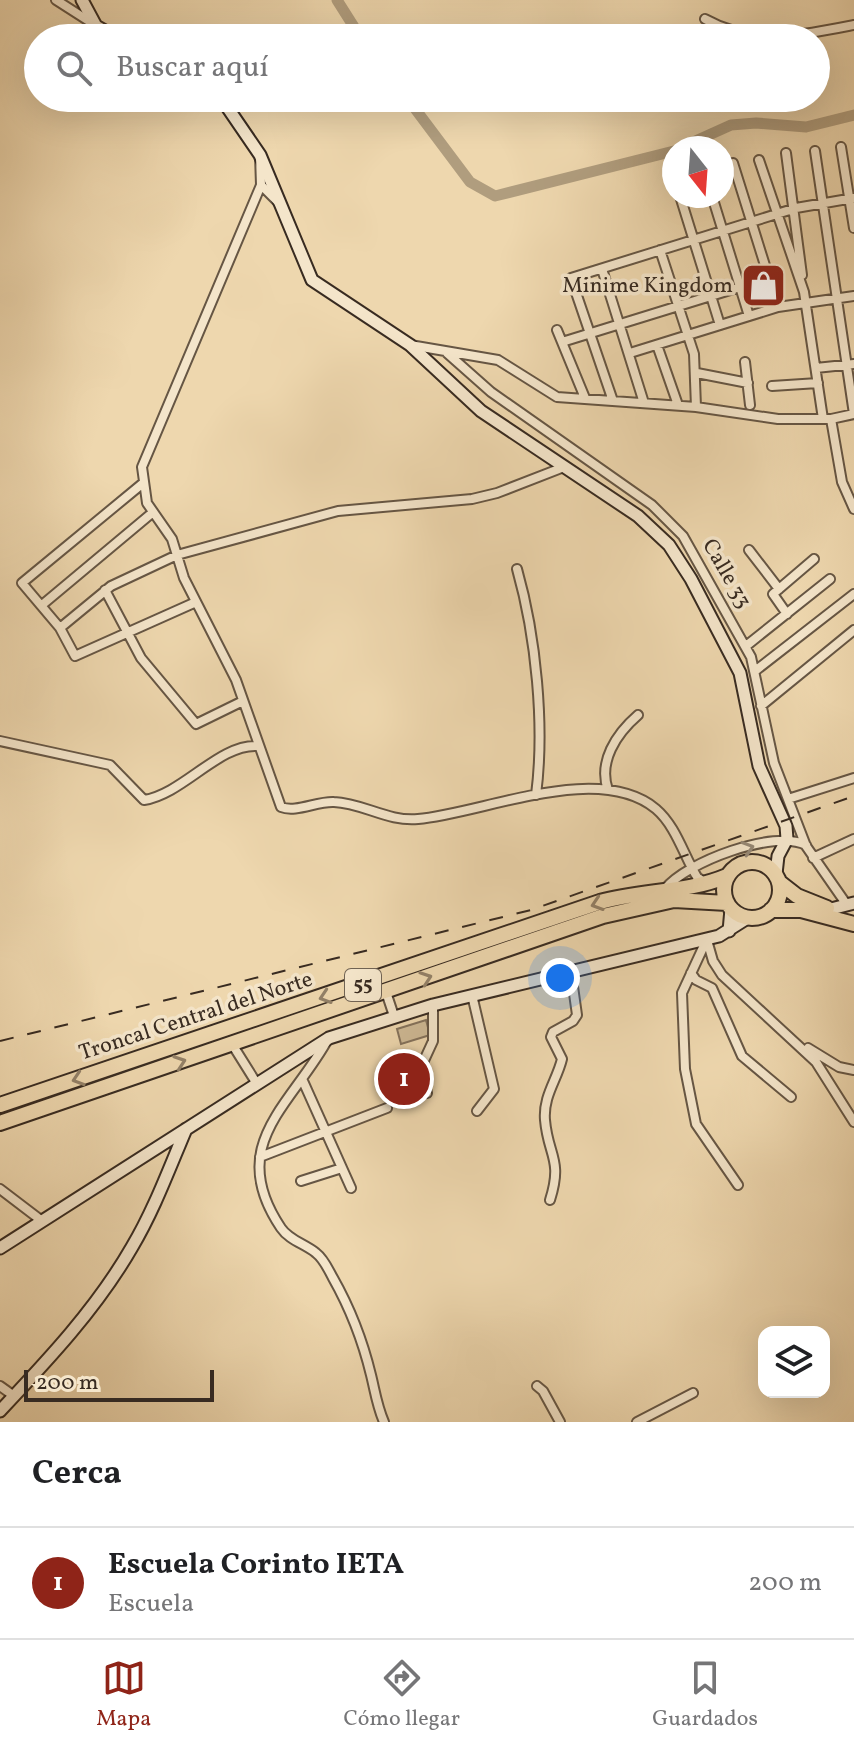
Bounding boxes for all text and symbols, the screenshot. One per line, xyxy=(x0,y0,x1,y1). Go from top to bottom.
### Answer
search box xyxy=(24,24,830,112)
icon: search xyxy=(52,46,96,90)
text: Buscar aquí xyxy=(116,47,269,89)
north arrow xyxy=(662,136,734,208)
shop icon: Minime Kingdom xyxy=(740,262,788,310)
place label: Minime Kingdom xyxy=(562,271,733,302)
street label: Calle 33 xyxy=(694,533,758,615)
one-way arrow xyxy=(741,841,755,857)
one-way arrow xyxy=(591,894,605,910)
your location xyxy=(540,958,580,998)
street label: Troncal Central del Norte xyxy=(75,965,317,1069)
road number: 55 xyxy=(345,969,381,1001)
one-way arrow xyxy=(418,972,432,988)
one-way arrow xyxy=(319,988,333,1004)
pin: 1 xyxy=(378,1049,430,1109)
one-way arrow xyxy=(172,1055,186,1071)
one-way arrow xyxy=(72,1070,86,1086)
map controls xyxy=(758,1326,830,1398)
button: layers xyxy=(758,1326,830,1398)
scale bar xyxy=(24,1366,214,1402)
text: 200 m xyxy=(36,1368,98,1399)
text: Cerca xyxy=(32,1451,122,1498)
text: Escuela Corinto IETA xyxy=(108,1544,404,1586)
text: 1 xyxy=(53,1565,63,1601)
text: 200 m xyxy=(748,1565,822,1601)
text: Escuela xyxy=(108,1586,194,1622)
tab: Mapa xyxy=(96,1656,151,1735)
tab: Cómo llegar xyxy=(343,1656,460,1735)
tab: Guardados xyxy=(652,1656,758,1735)

